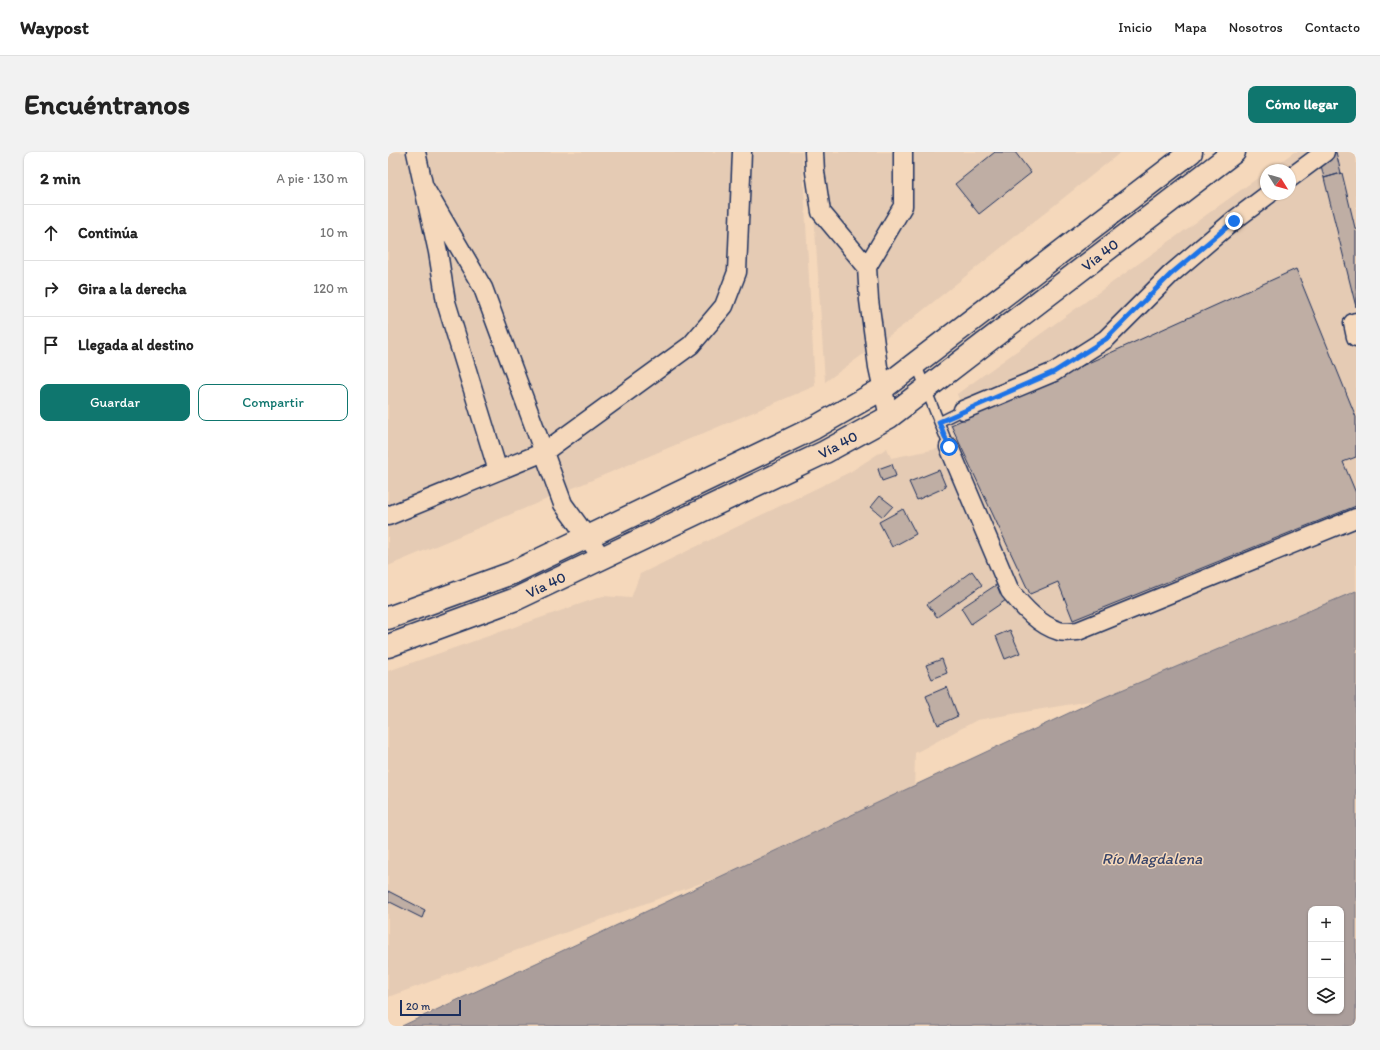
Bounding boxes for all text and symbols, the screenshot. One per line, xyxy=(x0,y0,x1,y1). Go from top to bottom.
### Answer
text: Waypost xyxy=(20,16,89,39)
text: Inicio xyxy=(1118,19,1152,36)
text: Mapa xyxy=(1174,19,1207,36)
text: Nosotros xyxy=(1229,19,1283,36)
text: Contacto xyxy=(1305,19,1360,36)
button: Cómo llegar xyxy=(1248,86,1356,123)
text: Encuéntranos xyxy=(24,87,190,121)
north arrow xyxy=(1260,164,1296,200)
text: 2 min xyxy=(40,168,80,188)
text: A pie · 130 m xyxy=(276,171,348,186)
route end xyxy=(1225,212,1243,230)
icon: ahead xyxy=(40,222,62,244)
text: Continúa xyxy=(78,224,138,242)
text: 10 m xyxy=(320,225,348,240)
street label: Vía 40 xyxy=(1078,235,1122,275)
icon: right xyxy=(40,278,62,300)
text: Gira a la derecha xyxy=(78,280,187,298)
text: 120 m xyxy=(313,281,348,296)
icon: arrive xyxy=(40,334,62,356)
text: Llegada al destino xyxy=(78,336,194,354)
button: Guardar xyxy=(40,384,190,421)
button: Compartir xyxy=(198,384,348,421)
street label: Vía 40 xyxy=(815,427,861,463)
route start xyxy=(940,438,958,456)
street label: Vía 40 xyxy=(523,568,569,602)
water label: Río Magdalena xyxy=(1102,849,1203,868)
map controls xyxy=(1308,906,1344,1014)
button: + xyxy=(1308,906,1344,942)
button: − xyxy=(1308,942,1344,978)
button: layers xyxy=(1308,978,1344,1014)
scale bar xyxy=(400,998,461,1017)
text: 20 m xyxy=(406,1000,430,1013)

